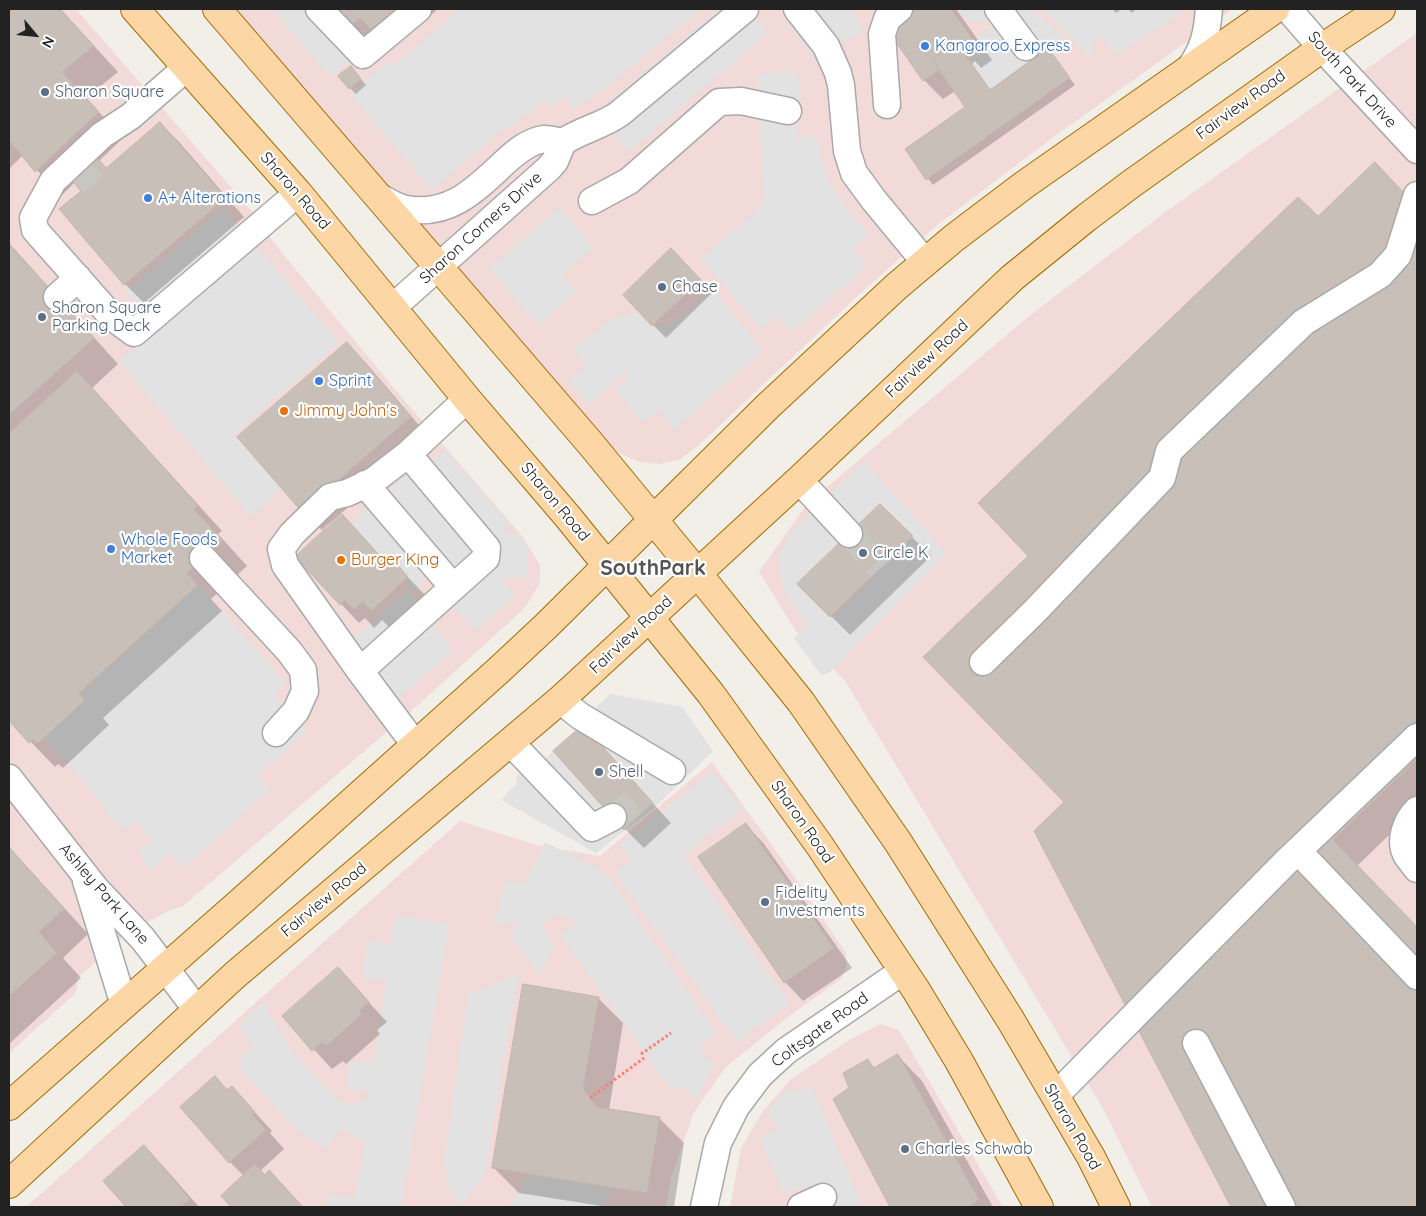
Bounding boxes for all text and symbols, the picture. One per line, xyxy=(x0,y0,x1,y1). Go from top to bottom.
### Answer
north arrow xyxy=(10,10,60,60)
street label: South Park Drive xyxy=(1304,28,1400,132)
text: N xyxy=(38,33,59,51)
place label: Kangaroo Express xyxy=(935,36,1070,56)
marker: Kangaroo Express xyxy=(919,40,931,52)
street label: Fairview Road xyxy=(1193,66,1289,144)
place label: Sharon Square xyxy=(55,82,164,102)
marker: Sharon Square xyxy=(39,86,51,98)
street label: Sharon Road xyxy=(256,148,334,234)
street label: Sharon Corners Drive xyxy=(416,168,546,288)
place label: A+ Alterations xyxy=(158,188,261,208)
marker: A+ Alterations xyxy=(142,192,154,204)
place label: Chase xyxy=(672,277,718,297)
marker: Chase xyxy=(656,281,668,293)
place label: Sharon Square Parking Deck xyxy=(52,298,161,336)
marker: Sharon Square Parking Deck xyxy=(36,311,48,323)
street label: Fairview Road xyxy=(882,316,972,402)
place label: Sprint xyxy=(329,371,372,391)
marker: Sprint xyxy=(313,375,325,387)
place label: Jimmy John's xyxy=(294,401,397,421)
marker: Jimmy John's xyxy=(278,405,290,417)
street label: Sharon Road xyxy=(517,459,593,545)
place label: Whole Foods Market xyxy=(121,530,217,568)
marker: Whole Foods Market xyxy=(105,543,117,555)
place label: Circle K xyxy=(873,543,929,563)
marker: Circle K xyxy=(857,547,869,559)
place label: Burger King xyxy=(351,550,439,570)
marker: Burger King xyxy=(335,554,347,566)
district label: SouthPark xyxy=(600,556,706,582)
street label: Fairview Road xyxy=(586,592,676,678)
place label: Shell xyxy=(609,762,643,782)
marker: Shell xyxy=(593,766,605,778)
street label: Sharon Road xyxy=(766,777,838,867)
street label: Ashley Park Lane xyxy=(55,840,153,948)
street label: Fairview Road xyxy=(277,859,371,941)
place label: Fidelity Investments xyxy=(775,883,865,921)
marker: Fidelity Investments xyxy=(759,896,771,908)
street label: Coltsgate Road xyxy=(768,988,872,1072)
street label: Sharon Road xyxy=(1040,1080,1104,1174)
place label: Charles Schwab xyxy=(915,1139,1033,1159)
marker: Charles Schwab xyxy=(899,1143,911,1155)

